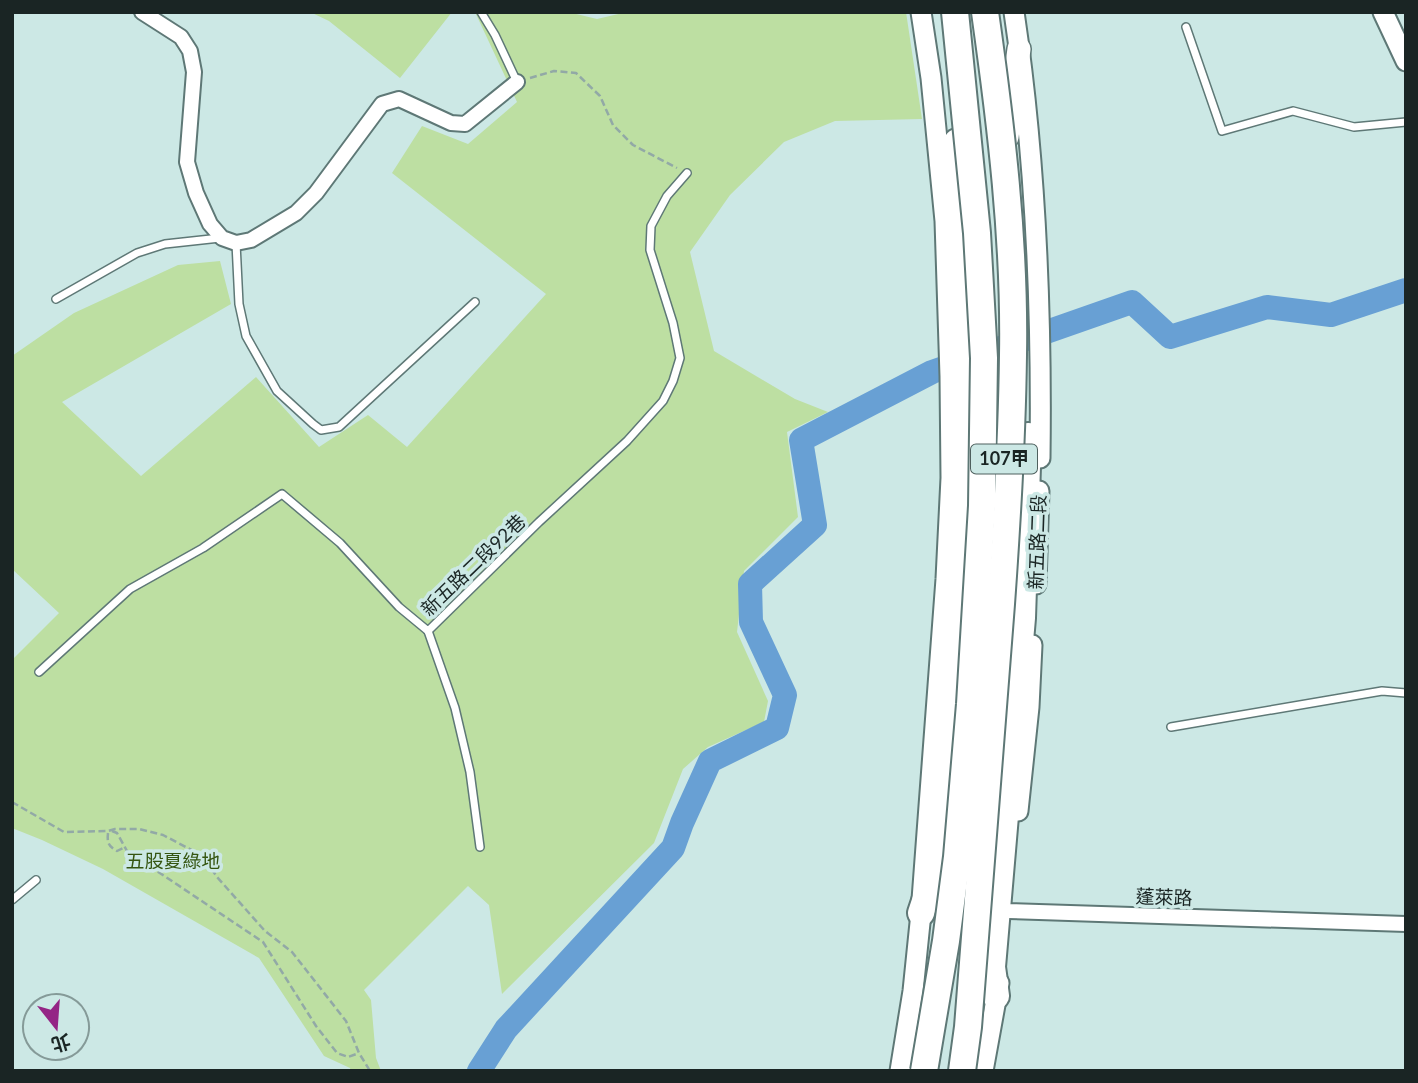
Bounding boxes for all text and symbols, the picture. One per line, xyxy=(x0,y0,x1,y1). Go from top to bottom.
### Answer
road number: 107甲 xyxy=(971,444,1037,474)
street label: 新五路二段 xyxy=(1023,494,1050,590)
street label: 新五路二段92巷 xyxy=(416,509,530,620)
park label: 五股夏綠地 xyxy=(125,849,221,872)
street label: 蓬萊路 xyxy=(1135,884,1193,909)
north arrow xyxy=(21,992,91,1062)
text: 北 xyxy=(49,1030,74,1058)

